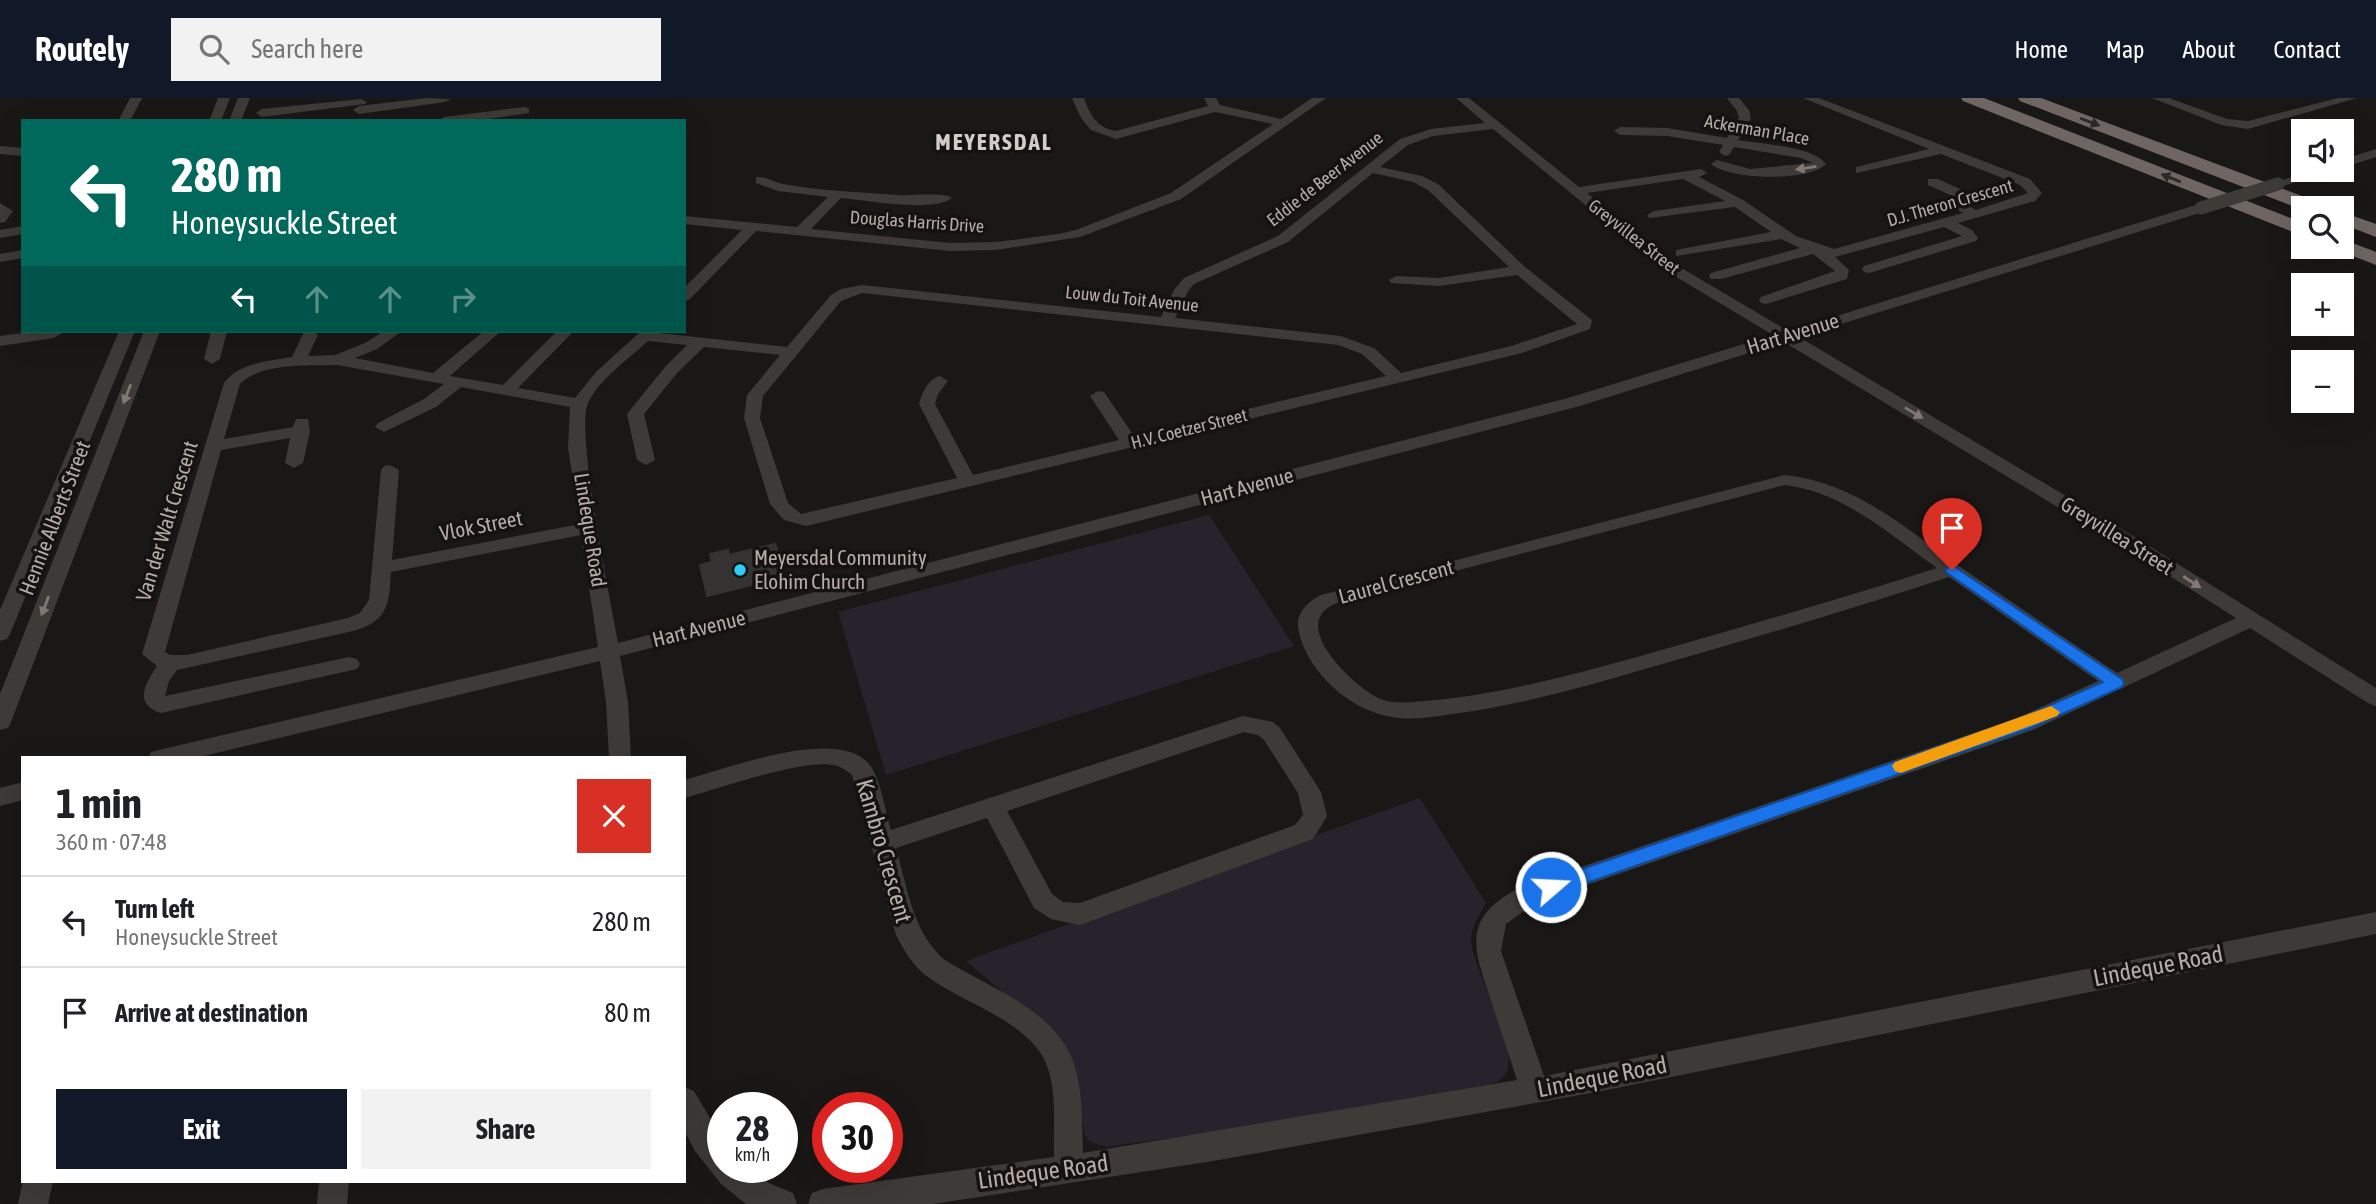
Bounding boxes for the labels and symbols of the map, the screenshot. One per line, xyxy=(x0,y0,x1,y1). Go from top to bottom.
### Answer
street label: Ackerman Place xyxy=(1703,110,1811,149)
one-way arrow xyxy=(2080,117,2101,128)
street label: Eddie de Beer Avenue xyxy=(1263,127,1387,230)
district label: MEYERSDAL xyxy=(935,129,1053,155)
one-way arrow xyxy=(1795,163,1817,174)
one-way arrow xyxy=(2161,172,2182,183)
street label: D.J. Theron Crescent xyxy=(1884,174,2015,231)
street label: Greyvillea Street xyxy=(1585,195,1684,279)
street label: Douglas Harris Drive xyxy=(849,206,985,237)
street label: Louw du Toit Avenue xyxy=(1064,281,1200,316)
street label: Hart Avenue xyxy=(1744,308,1842,358)
one-way arrow xyxy=(122,384,133,405)
street label: H.V. Coetzer Street xyxy=(1129,404,1249,453)
one-way arrow xyxy=(1904,407,1923,419)
street label: Hennie Alberts Street xyxy=(14,437,94,598)
street label: Van der Walt Crescent xyxy=(130,438,202,604)
street label: Hart Avenue xyxy=(1198,462,1296,510)
street label: Lindeque Road xyxy=(570,471,612,589)
street label: Greyvillea Street xyxy=(2057,491,2178,579)
pin xyxy=(1922,498,1982,570)
street label: Vlok Street xyxy=(437,505,524,545)
place label: Meyersdal Community Elohim Church xyxy=(754,545,927,593)
street label: Laurel Crescent xyxy=(1335,554,1456,608)
marker: Meyersdal Community Elohim Church xyxy=(732,562,748,578)
one-way arrow xyxy=(2182,576,2201,589)
one-way arrow xyxy=(39,596,50,617)
street label: Hart Avenue xyxy=(650,605,748,651)
street label: Kambro Crescent xyxy=(851,776,918,926)
position arrow xyxy=(1514,850,1588,924)
street label: Lindeque Road xyxy=(2091,940,2225,991)
street label: Lindeque Road xyxy=(1535,1051,1669,1102)
speed limit sign: 30 xyxy=(812,1092,903,1183)
street label: Lindeque Road xyxy=(976,1149,1110,1194)

